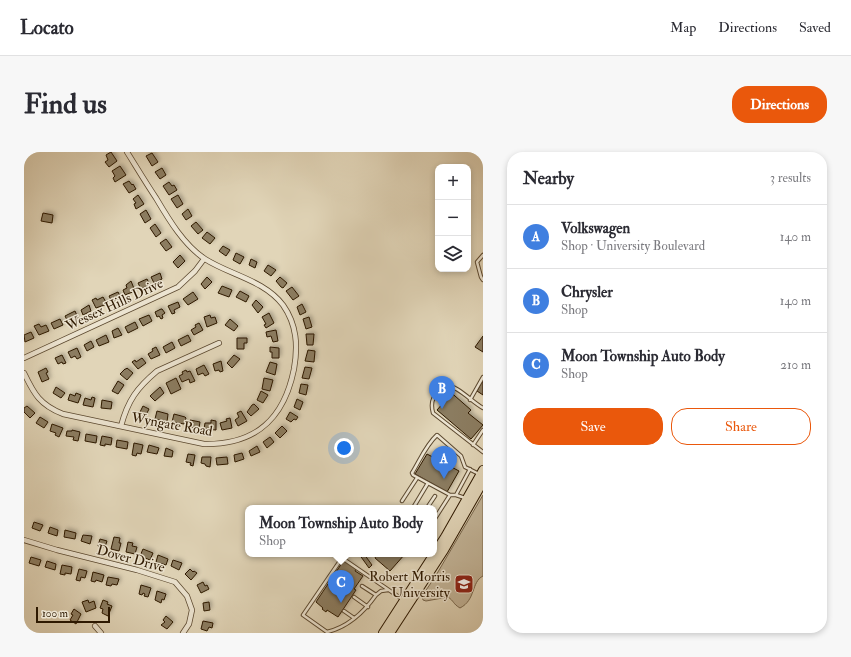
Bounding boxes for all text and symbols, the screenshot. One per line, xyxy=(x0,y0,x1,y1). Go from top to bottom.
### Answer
text: Locato xyxy=(20,16,74,40)
text: Map xyxy=(670,19,696,36)
text: Directions xyxy=(718,19,777,36)
text: Saved xyxy=(799,19,831,36)
button: Directions xyxy=(732,86,827,123)
text: Find us xyxy=(24,87,107,122)
map controls xyxy=(435,164,471,272)
button: + xyxy=(435,164,471,200)
text: Nearby xyxy=(523,168,574,189)
text: 3 results xyxy=(770,170,811,186)
button: − xyxy=(435,200,471,236)
text: Volkswagen xyxy=(561,219,630,238)
text: A xyxy=(532,229,540,245)
text: 140 m xyxy=(780,229,811,245)
button: layers xyxy=(435,236,471,272)
text: Shop · University Boulevard xyxy=(561,238,705,254)
street label: Wessex Hills Drive xyxy=(62,274,166,335)
text: Chrysler xyxy=(561,283,613,302)
text: B xyxy=(532,293,540,309)
text: 140 m xyxy=(780,293,811,309)
text: Shop xyxy=(561,302,588,318)
text: Moon Township Auto Body xyxy=(561,347,725,366)
text: C xyxy=(531,357,541,373)
text: 210 m xyxy=(780,357,811,373)
text: Shop xyxy=(561,366,588,382)
pin: B xyxy=(429,376,455,409)
button: Save xyxy=(523,408,663,445)
button: Share xyxy=(671,408,811,445)
street label: Wyngate Road xyxy=(129,409,214,441)
your location xyxy=(334,438,354,458)
pin: A xyxy=(431,446,457,479)
popup xyxy=(245,505,437,557)
text: Moon Township Auto Body xyxy=(259,514,423,533)
text: Shop xyxy=(259,533,286,549)
street label: Dover Drive xyxy=(95,541,167,576)
place label: Robert Morris University xyxy=(369,568,451,602)
pin: C xyxy=(328,570,354,603)
school or university icon: Robert Morris University xyxy=(453,573,475,595)
scale bar xyxy=(36,605,110,624)
text: 100 m xyxy=(42,607,68,620)

